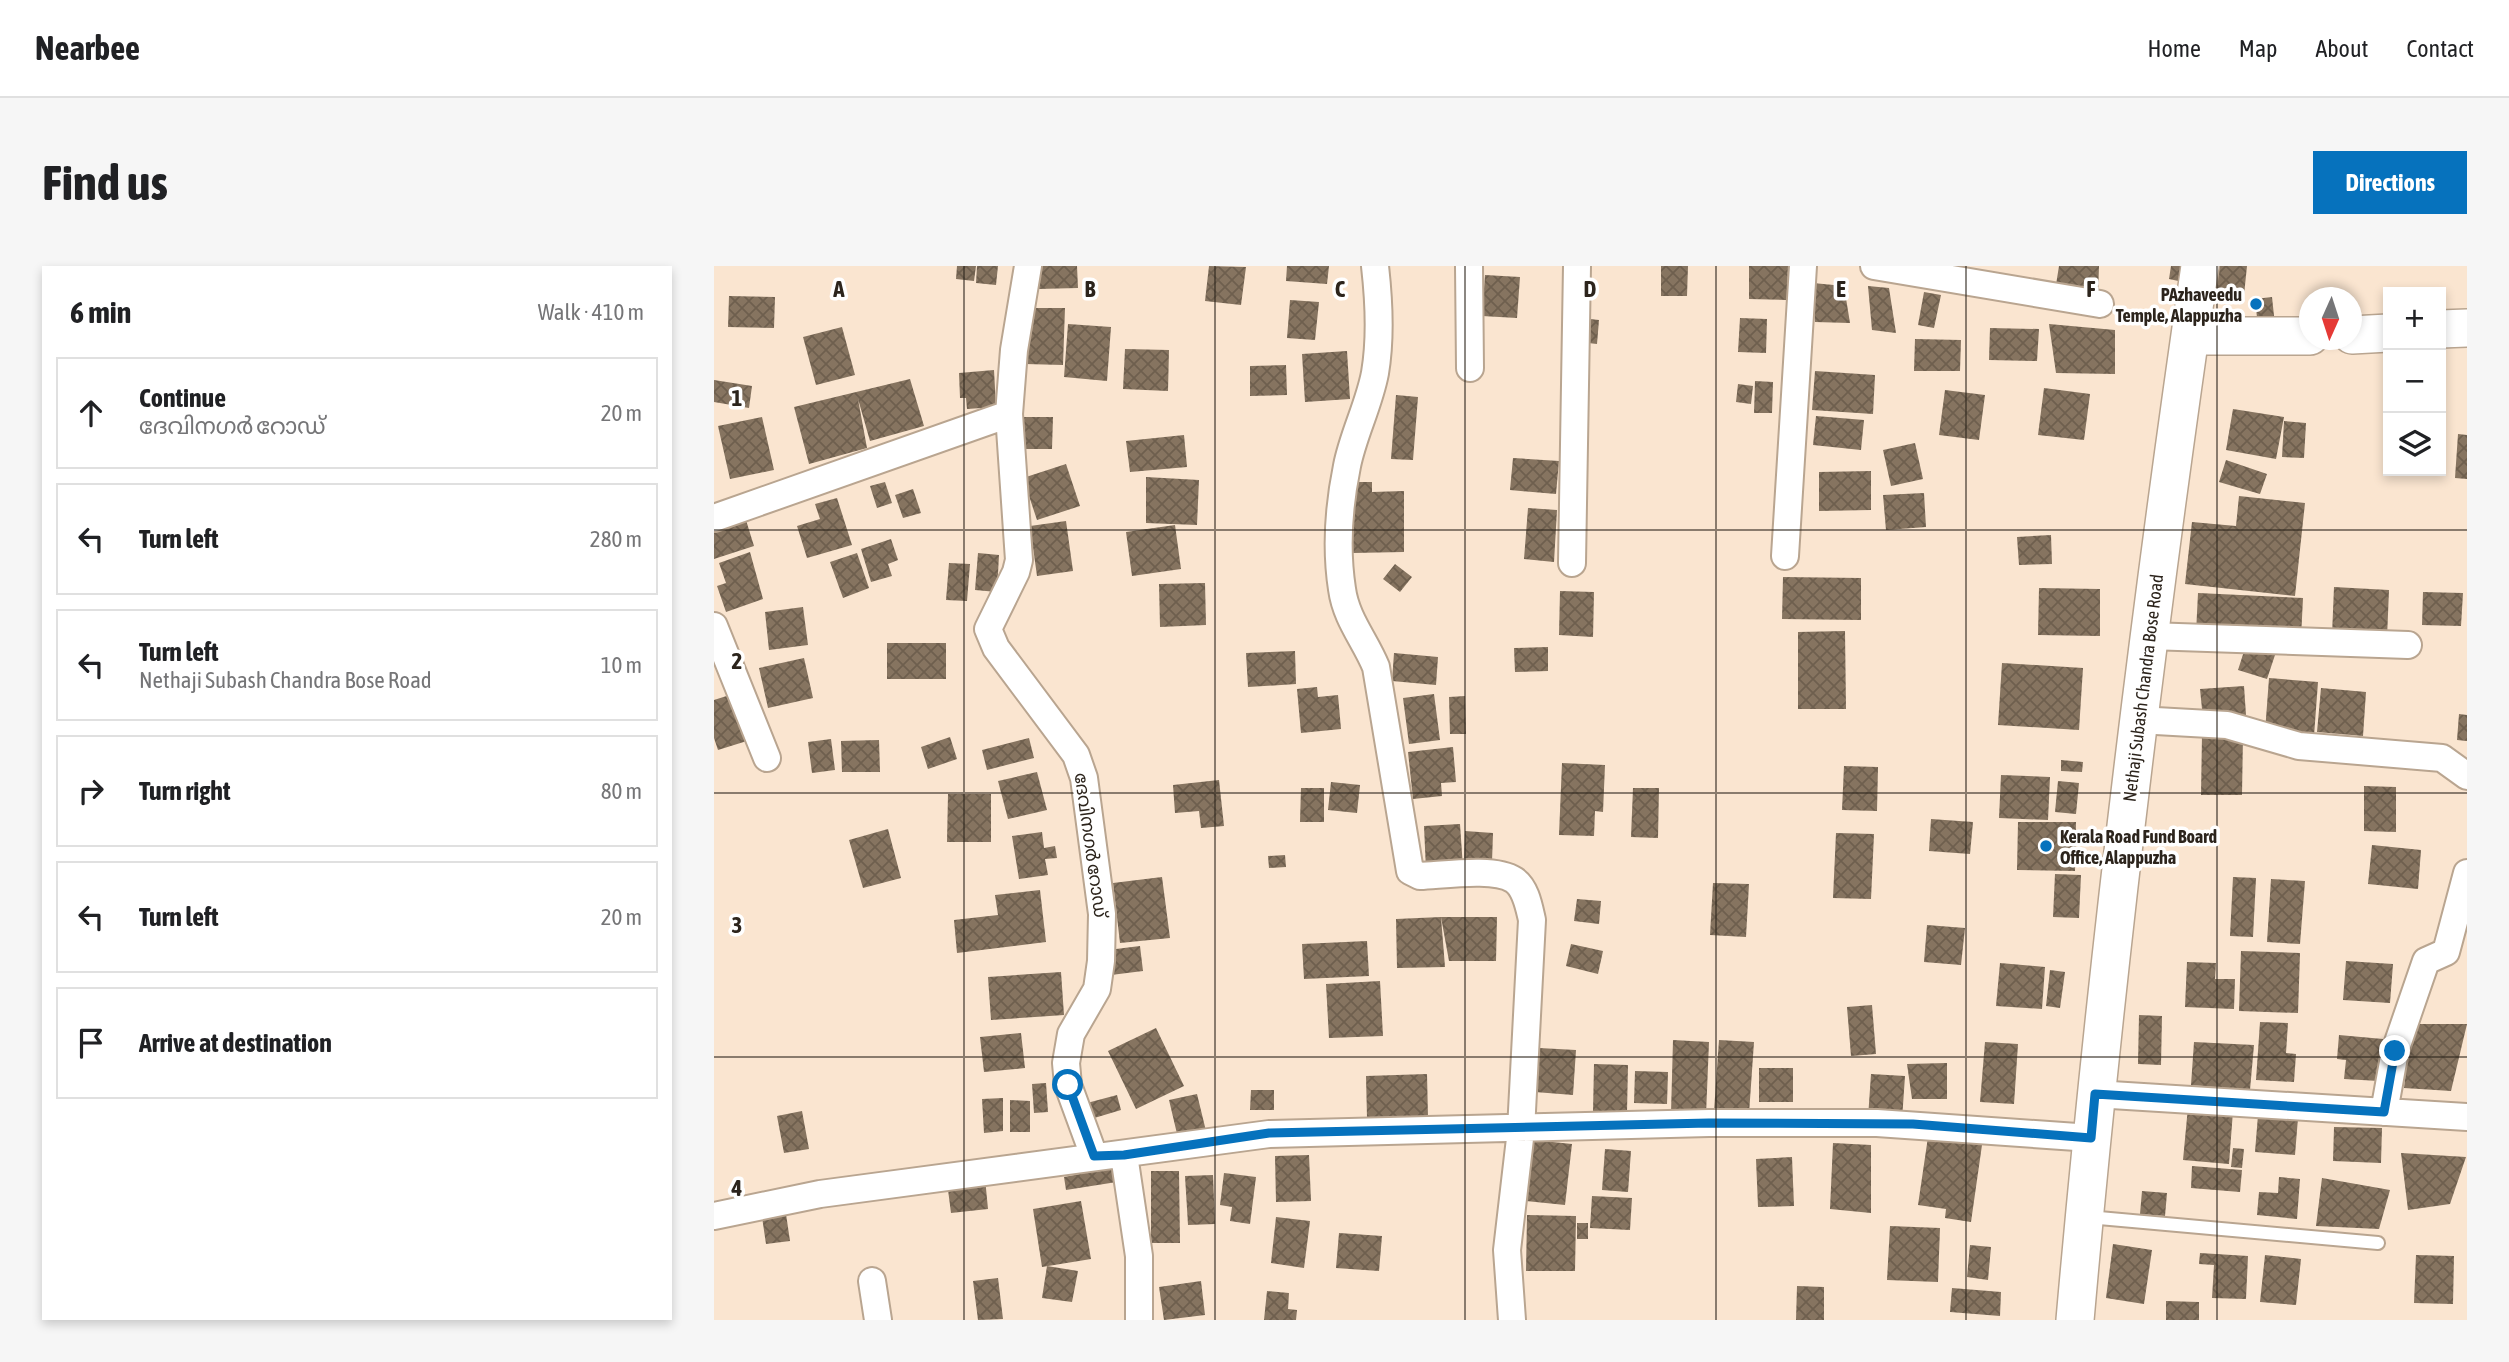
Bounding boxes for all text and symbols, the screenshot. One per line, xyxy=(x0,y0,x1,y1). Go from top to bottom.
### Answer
text: Nearbee xyxy=(35,29,140,67)
text: Home xyxy=(2147,35,2201,62)
text: Map xyxy=(2239,35,2277,62)
text: About xyxy=(2315,35,2368,62)
text: Contact xyxy=(2406,35,2474,62)
button: Directions xyxy=(2313,151,2467,214)
text: Find us xyxy=(42,154,168,210)
text: A xyxy=(832,276,845,302)
text: B xyxy=(1085,276,1096,302)
text: C xyxy=(1335,276,1346,302)
text: D xyxy=(1584,276,1597,302)
text: E xyxy=(1836,276,1846,302)
text: F xyxy=(2086,276,2096,302)
place label: PAzhaveedu Temple, Alappuzha xyxy=(2116,284,2242,326)
north arrow xyxy=(2299,287,2362,350)
map controls xyxy=(2383,287,2446,476)
button: + xyxy=(2383,287,2446,350)
text: 6 min xyxy=(70,295,131,329)
marker: PAzhaveedu Temple, Alappuzha xyxy=(2248,296,2264,312)
text: Walk · 410 m xyxy=(538,299,644,325)
button: − xyxy=(2383,350,2446,413)
text: Continue xyxy=(139,383,226,413)
text: 1 xyxy=(732,385,743,411)
icon: ahead xyxy=(72,394,110,432)
text: 20 m xyxy=(601,400,642,426)
text: ദേവിനഗർ റോഡ് xyxy=(139,413,325,439)
button: layers xyxy=(2383,413,2446,476)
icon: left xyxy=(72,520,110,558)
text: Turn left xyxy=(139,524,219,554)
text: 280 m xyxy=(590,526,642,552)
street label: Nethaji Subash Chandra Bose Road xyxy=(2119,573,2167,803)
text: Turn left xyxy=(139,637,219,667)
icon: left xyxy=(72,646,110,684)
text: 2 xyxy=(732,648,742,674)
text: 10 m xyxy=(601,652,642,678)
text: Nethaji Subash Chandra Bose Road xyxy=(139,667,432,693)
street label: ദേവിനഗർ റോഡ് xyxy=(1070,771,1112,921)
icon: right xyxy=(72,772,110,810)
text: Turn right xyxy=(139,776,230,806)
text: 80 m xyxy=(601,778,642,804)
place label: Kerala Road Fund Board Office, Alappuzha xyxy=(2060,826,2217,868)
marker: Kerala Road Fund Board Office, Alappuzha xyxy=(2038,838,2054,854)
icon: left xyxy=(72,898,110,936)
text: Turn left xyxy=(139,902,219,932)
text: 20 m xyxy=(601,904,642,930)
text: 3 xyxy=(732,912,742,938)
icon: arrive xyxy=(72,1024,110,1062)
text: Arrive at destination xyxy=(139,1028,332,1058)
route end xyxy=(2379,1035,2410,1066)
route start xyxy=(1052,1069,1083,1100)
text: 4 xyxy=(731,1175,743,1201)

